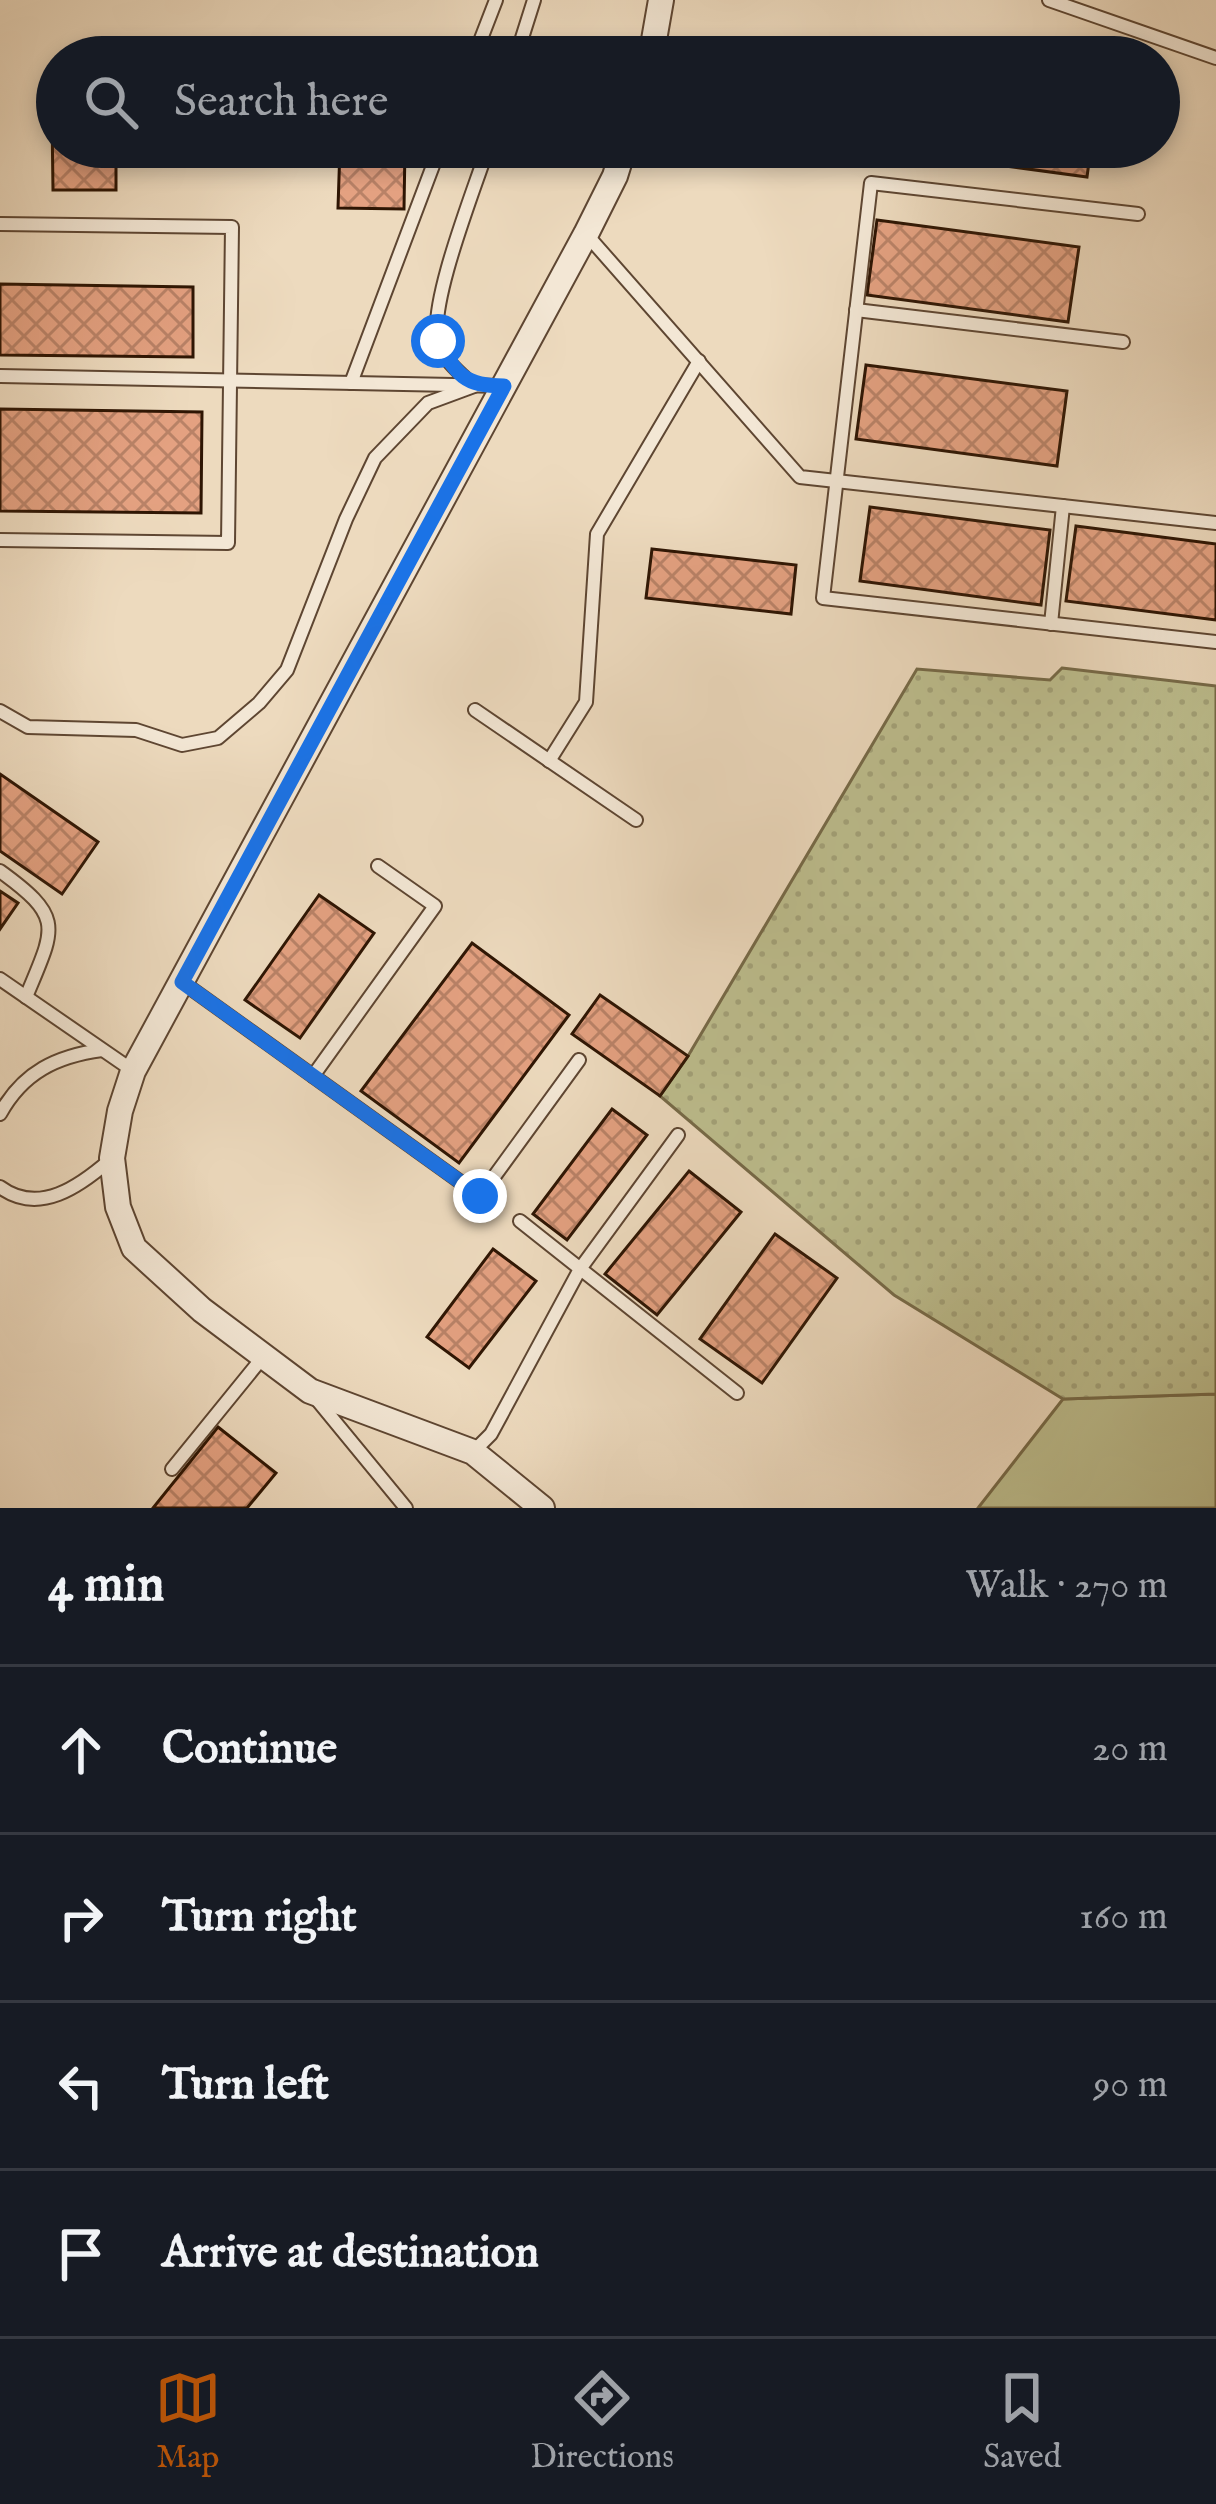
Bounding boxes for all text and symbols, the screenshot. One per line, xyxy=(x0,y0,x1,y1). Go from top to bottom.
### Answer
search box xyxy=(36,36,1180,168)
icon: search xyxy=(78,69,144,135)
text: Search here xyxy=(174,74,388,131)
route start xyxy=(411,314,465,368)
route end xyxy=(453,1169,507,1223)
text: 4 min xyxy=(48,1554,164,1619)
text: Walk · 270 m xyxy=(965,1562,1168,1611)
icon: ahead xyxy=(48,1717,114,1783)
text: Continue xyxy=(162,1721,337,1778)
text: 20 m xyxy=(1092,1725,1168,1774)
icon: right xyxy=(48,1885,114,1951)
text: Turn right xyxy=(162,1889,357,1946)
text: 160 m xyxy=(1079,1893,1168,1942)
icon: left xyxy=(48,2053,114,2119)
text: Turn left xyxy=(162,2057,329,2114)
text: 90 m xyxy=(1093,2061,1168,2110)
icon: arrive xyxy=(48,2221,114,2287)
text: Arrive at destination xyxy=(162,2225,539,2282)
tab: Map xyxy=(155,2365,221,2479)
tab: Directions xyxy=(530,2365,674,2479)
tab: Saved xyxy=(983,2365,1061,2479)

